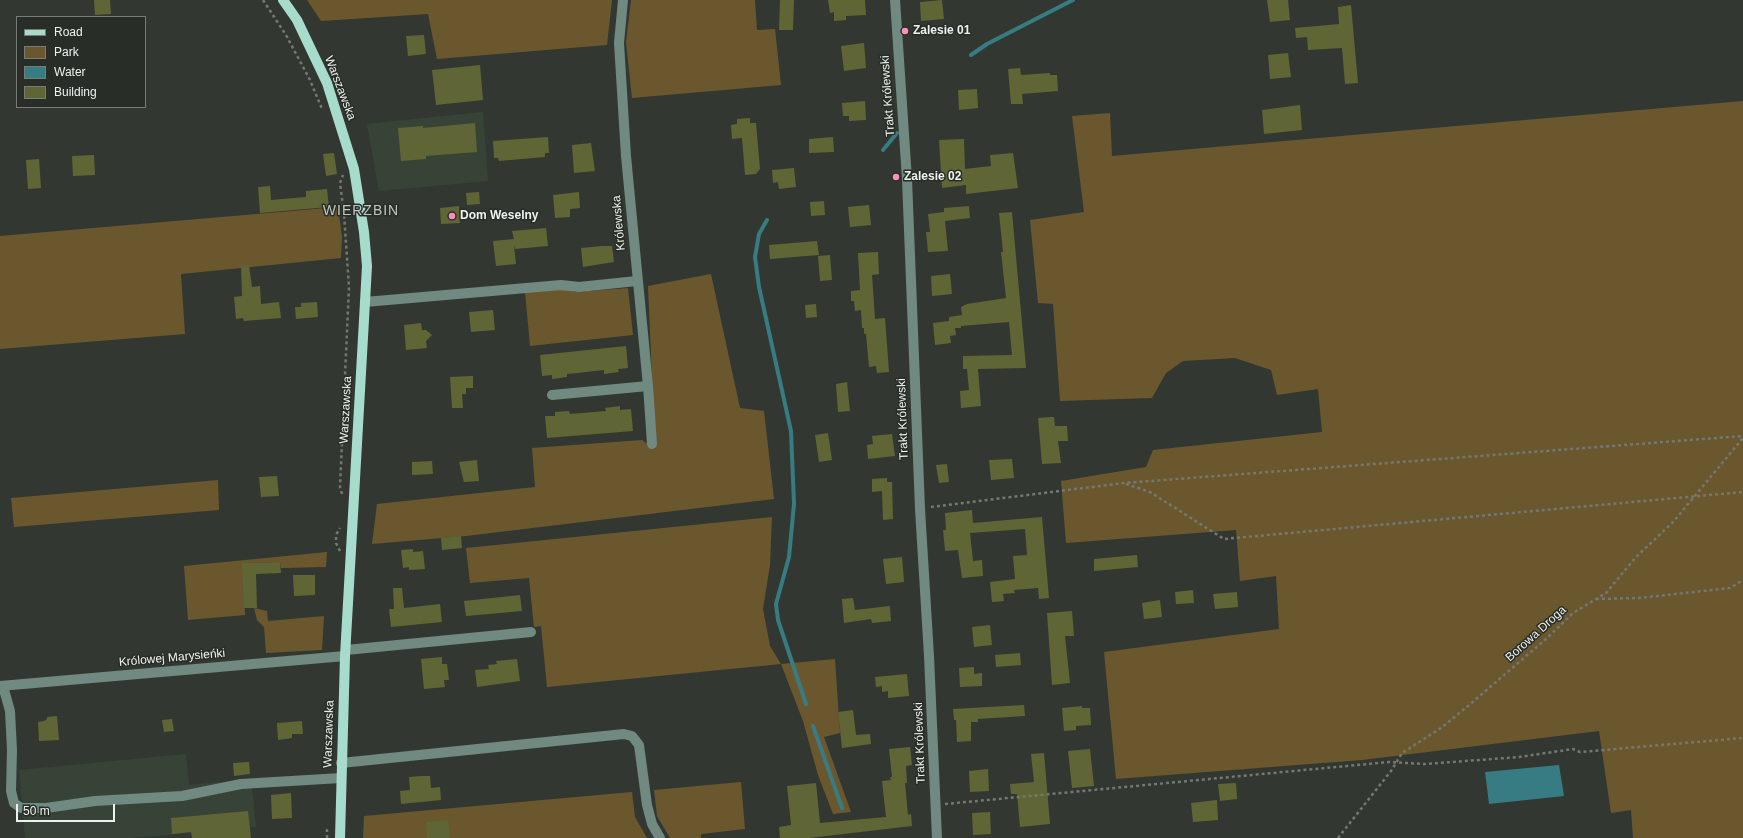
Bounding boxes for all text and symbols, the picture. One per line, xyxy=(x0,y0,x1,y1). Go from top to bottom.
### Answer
legend xyxy=(16,16,146,108)
place label: Zalesie 01 xyxy=(913,24,970,38)
text: Road xyxy=(54,25,83,39)
marker: Zalesie 01 xyxy=(900,26,910,36)
text: Park xyxy=(54,45,79,59)
street label: Warszawska xyxy=(321,54,359,122)
street label: Trakt Królewski xyxy=(878,55,898,137)
text: Water xyxy=(54,65,86,79)
text: Building xyxy=(54,85,97,99)
place label: Zalesie 02 xyxy=(904,170,961,184)
marker: Zalesie 02 xyxy=(891,172,901,182)
street label: Królewska xyxy=(609,195,629,251)
district label: WIERZBIN xyxy=(323,203,399,219)
place label: Dom Weselny xyxy=(460,209,538,223)
marker: Dom Weselny xyxy=(447,211,457,221)
street label: Warszawska xyxy=(337,376,355,444)
street label: Trakt Królewski xyxy=(894,378,912,460)
street label: Borowa Droga xyxy=(1503,603,1569,665)
street label: Królowej Marysieńki xyxy=(118,646,226,670)
street label: Warszawska xyxy=(321,700,337,768)
street label: Trakt Królewski xyxy=(911,702,929,784)
scale bar xyxy=(18,796,117,822)
text: 50 m xyxy=(23,804,50,818)

